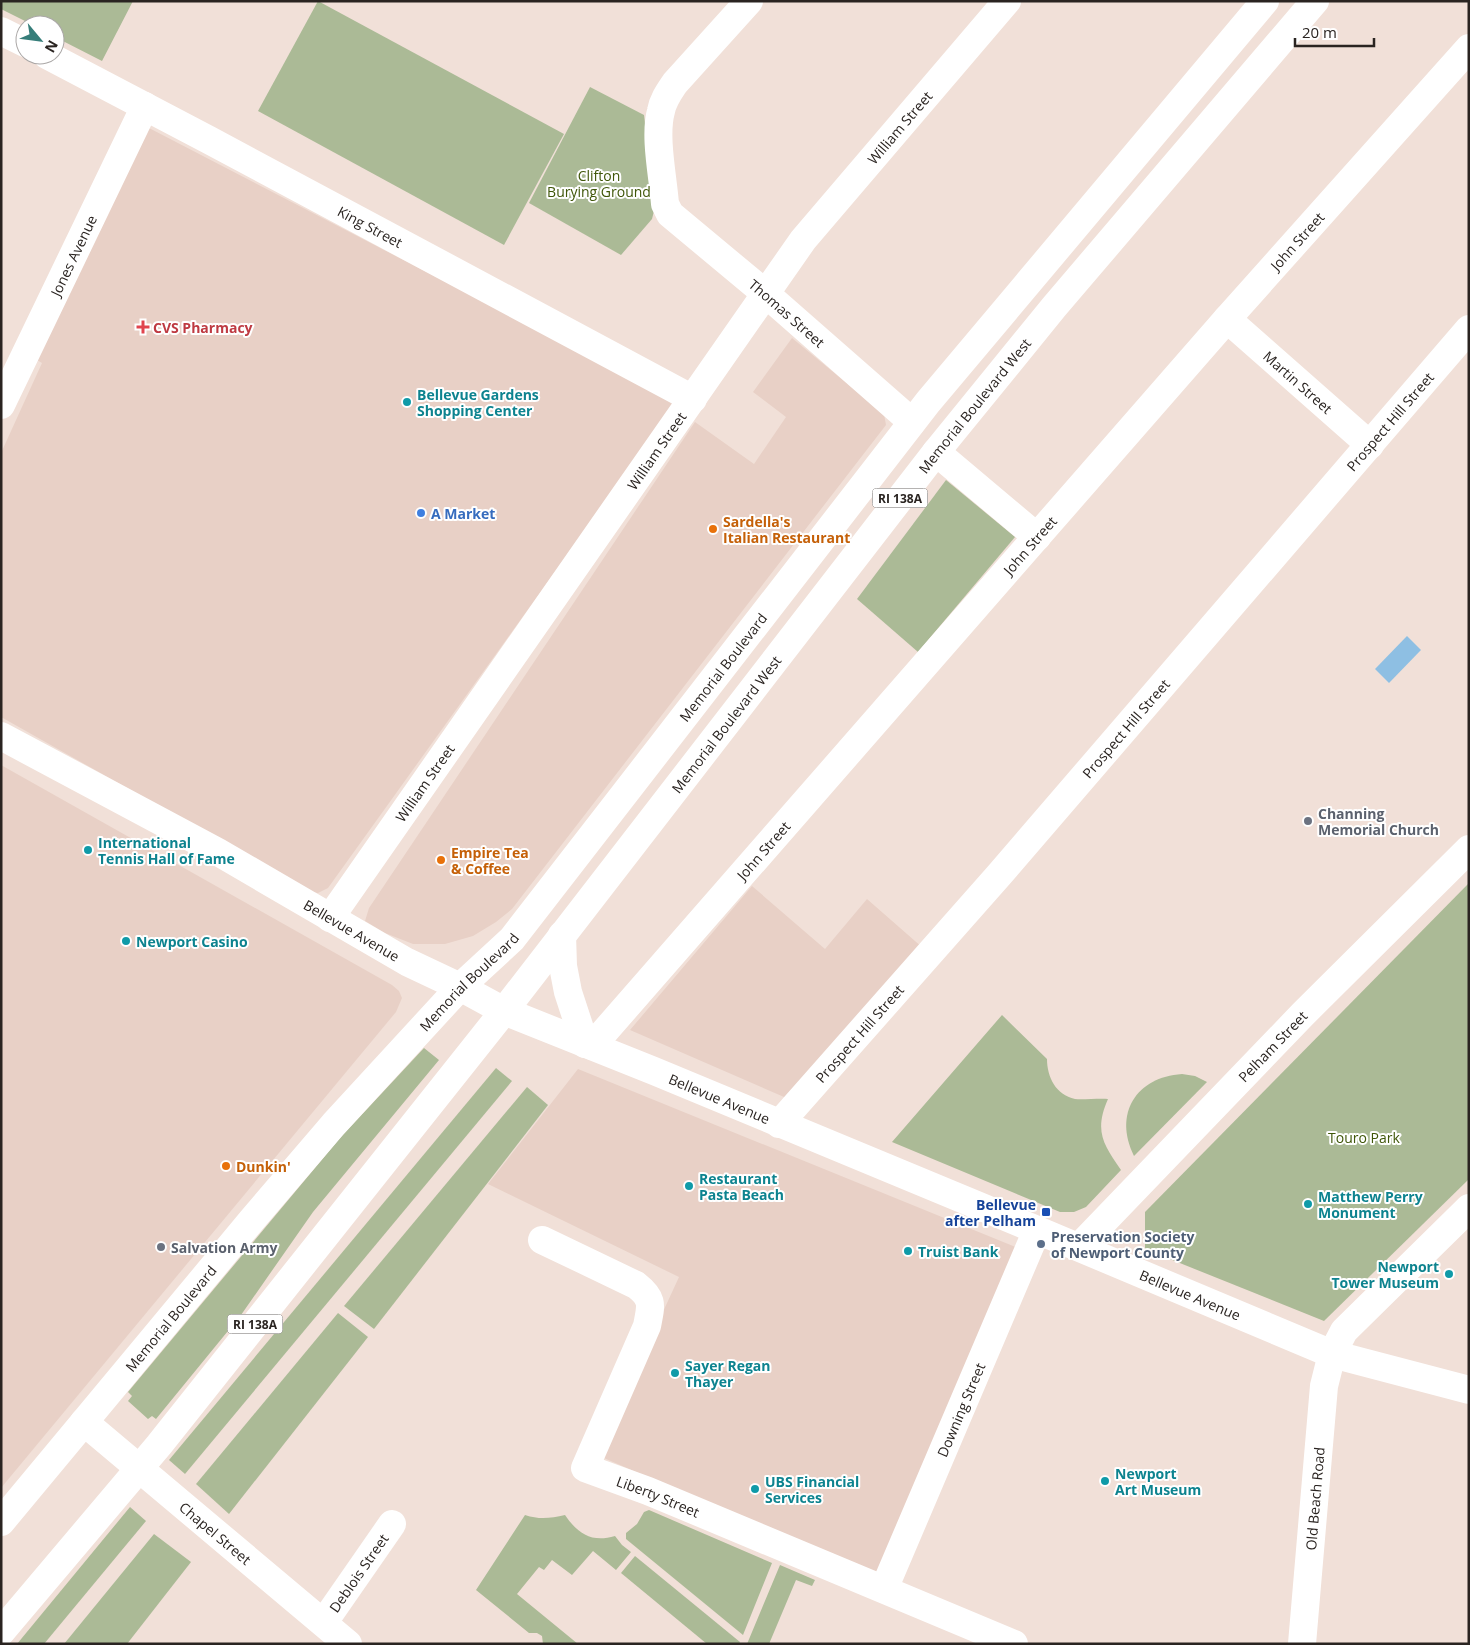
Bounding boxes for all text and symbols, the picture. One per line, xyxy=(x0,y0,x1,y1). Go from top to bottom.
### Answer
north arrow xyxy=(15,15,65,65)
scale bar xyxy=(1295,15,1374,47)
text: 20 m xyxy=(1302,22,1337,42)
text: N xyxy=(41,37,63,56)
street label: William Street xyxy=(863,87,936,168)
park label: Clifton Burying Ground xyxy=(547,166,651,201)
street label: King Street xyxy=(335,201,406,252)
street label: John Street xyxy=(1264,208,1328,276)
street label: Jones Avenue xyxy=(45,212,101,301)
street label: Thomas Street xyxy=(745,274,829,351)
place label: CVS Pharmacy xyxy=(153,318,253,337)
marker: CVS Pharmacy xyxy=(137,321,149,333)
street label: Memorial Boulevard West xyxy=(914,334,1035,477)
street label: Martin Street xyxy=(1260,346,1337,417)
street label: Prospect Hill Street xyxy=(1342,368,1438,475)
place label: Bellevue Gardens Shopping Center xyxy=(417,385,539,420)
marker: Bellevue Gardens Shopping Center xyxy=(401,396,413,408)
street label: William Street xyxy=(622,408,690,493)
road number: RI 138A xyxy=(872,488,928,508)
place label: A Market xyxy=(431,504,495,523)
marker: A Market xyxy=(415,507,427,519)
place label: Sardella's Italian Restaurant xyxy=(723,512,850,547)
street label: John Street xyxy=(997,512,1060,580)
marker: Sardella's Italian Restaurant xyxy=(707,523,719,535)
street label: Memorial Boulevard xyxy=(675,609,771,725)
street label: Memorial Boulevard West xyxy=(667,651,785,797)
street label: Prospect Hill Street xyxy=(1077,675,1173,782)
street label: William Street xyxy=(391,740,458,825)
place label: Channing Memorial Church xyxy=(1318,804,1439,839)
marker: Channing Memorial Church xyxy=(1302,815,1314,827)
street label: John Street xyxy=(731,817,794,885)
place label: International Tennis Hall of Fame xyxy=(98,833,235,868)
place label: Empire Tea & Coffee xyxy=(451,843,529,878)
marker: International Tennis Hall of Fame xyxy=(82,844,94,856)
marker: Empire Tea & Coffee xyxy=(435,854,447,866)
street label: Bellevue Avenue xyxy=(301,895,403,965)
street label: Memorial Boulevard xyxy=(415,929,523,1035)
place label: Newport Casino xyxy=(136,932,248,951)
marker: Newport Casino xyxy=(120,935,132,947)
street label: Prospect Hill Street xyxy=(811,980,908,1086)
street label: Pelham Street xyxy=(1234,1006,1311,1086)
street label: Bellevue Avenue xyxy=(666,1069,773,1128)
park label: Touro Park xyxy=(1328,1128,1401,1147)
place label: Dunkin' xyxy=(236,1157,291,1176)
marker: Dunkin' xyxy=(220,1160,232,1172)
place label: Restaurant Pasta Beach xyxy=(699,1169,784,1204)
marker: Restaurant Pasta Beach xyxy=(683,1180,695,1192)
place label: Matthew Perry Monument xyxy=(1318,1187,1423,1222)
place label: Bellevue after Pelham xyxy=(945,1195,1036,1230)
marker: Matthew Perry Monument xyxy=(1302,1198,1314,1210)
marker: Bellevue after Pelham xyxy=(1040,1206,1052,1218)
place label: Preservation Society of Newport County xyxy=(1051,1227,1194,1262)
place label: Salvation Army xyxy=(171,1238,277,1257)
marker: Preservation Society of Newport County xyxy=(1035,1238,1047,1250)
marker: Salvation Army xyxy=(155,1241,167,1253)
place label: Truist Bank xyxy=(918,1242,999,1261)
marker: Truist Bank xyxy=(902,1245,914,1257)
place label: Newport Tower Museum xyxy=(1331,1257,1439,1292)
street label: Memorial Boulevard xyxy=(121,1261,220,1375)
street label: Bellevue Avenue xyxy=(1137,1265,1244,1324)
marker: Newport Tower Museum xyxy=(1443,1268,1455,1280)
road number: RI 138A xyxy=(228,1315,282,1334)
place label: Sayer Regan Thayer xyxy=(685,1356,770,1391)
street label: Downing Street xyxy=(932,1360,989,1460)
marker: Sayer Regan Thayer xyxy=(669,1367,681,1379)
street label: Old Beach Road xyxy=(1301,1446,1328,1551)
place label: Newport Art Museum xyxy=(1115,1464,1201,1499)
street label: Liberty Street xyxy=(614,1471,703,1521)
place label: UBS Financial Services xyxy=(765,1472,859,1507)
marker: Newport Art Museum xyxy=(1099,1475,1111,1487)
marker: UBS Financial Services xyxy=(749,1483,761,1495)
street label: Chapel Street xyxy=(176,1497,255,1568)
street label: Deblois Street xyxy=(324,1530,392,1616)

